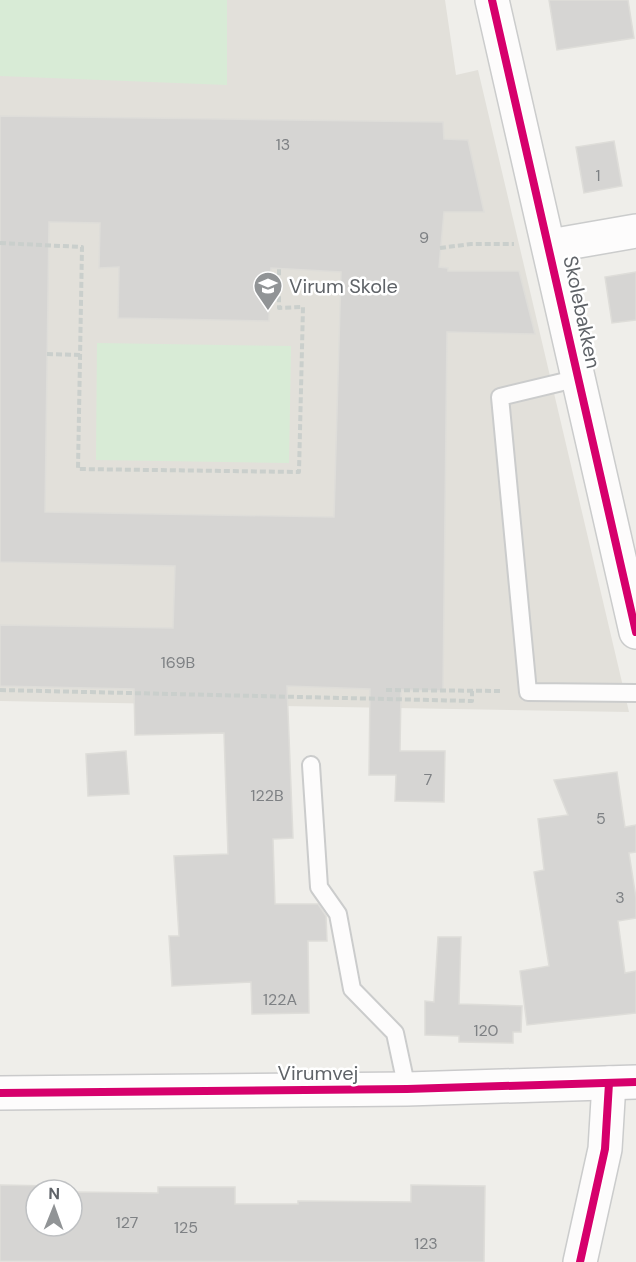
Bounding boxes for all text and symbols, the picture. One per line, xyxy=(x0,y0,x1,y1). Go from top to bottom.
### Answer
house number: 13 xyxy=(276,134,290,155)
house number: 1 xyxy=(596,165,601,186)
house number: 9 xyxy=(419,227,429,248)
street label: Skolebakken xyxy=(557,253,607,371)
school or university icon: Virum Skole xyxy=(252,270,284,312)
place label: Virum Skole xyxy=(289,273,398,299)
house number: 169B xyxy=(161,652,195,673)
house number: 7 xyxy=(424,769,432,790)
house number: 122B xyxy=(250,785,284,806)
house number: 5 xyxy=(596,808,606,829)
house number: 3 xyxy=(615,887,625,908)
house number: 122A xyxy=(263,989,297,1010)
house number: 120 xyxy=(474,1020,499,1041)
street label: Virumvej xyxy=(278,1060,358,1086)
north arrow xyxy=(24,1178,84,1238)
text: N xyxy=(48,1183,60,1204)
house number: 127 xyxy=(116,1212,138,1233)
house number: 125 xyxy=(174,1217,198,1238)
house number: 123 xyxy=(414,1233,438,1254)

